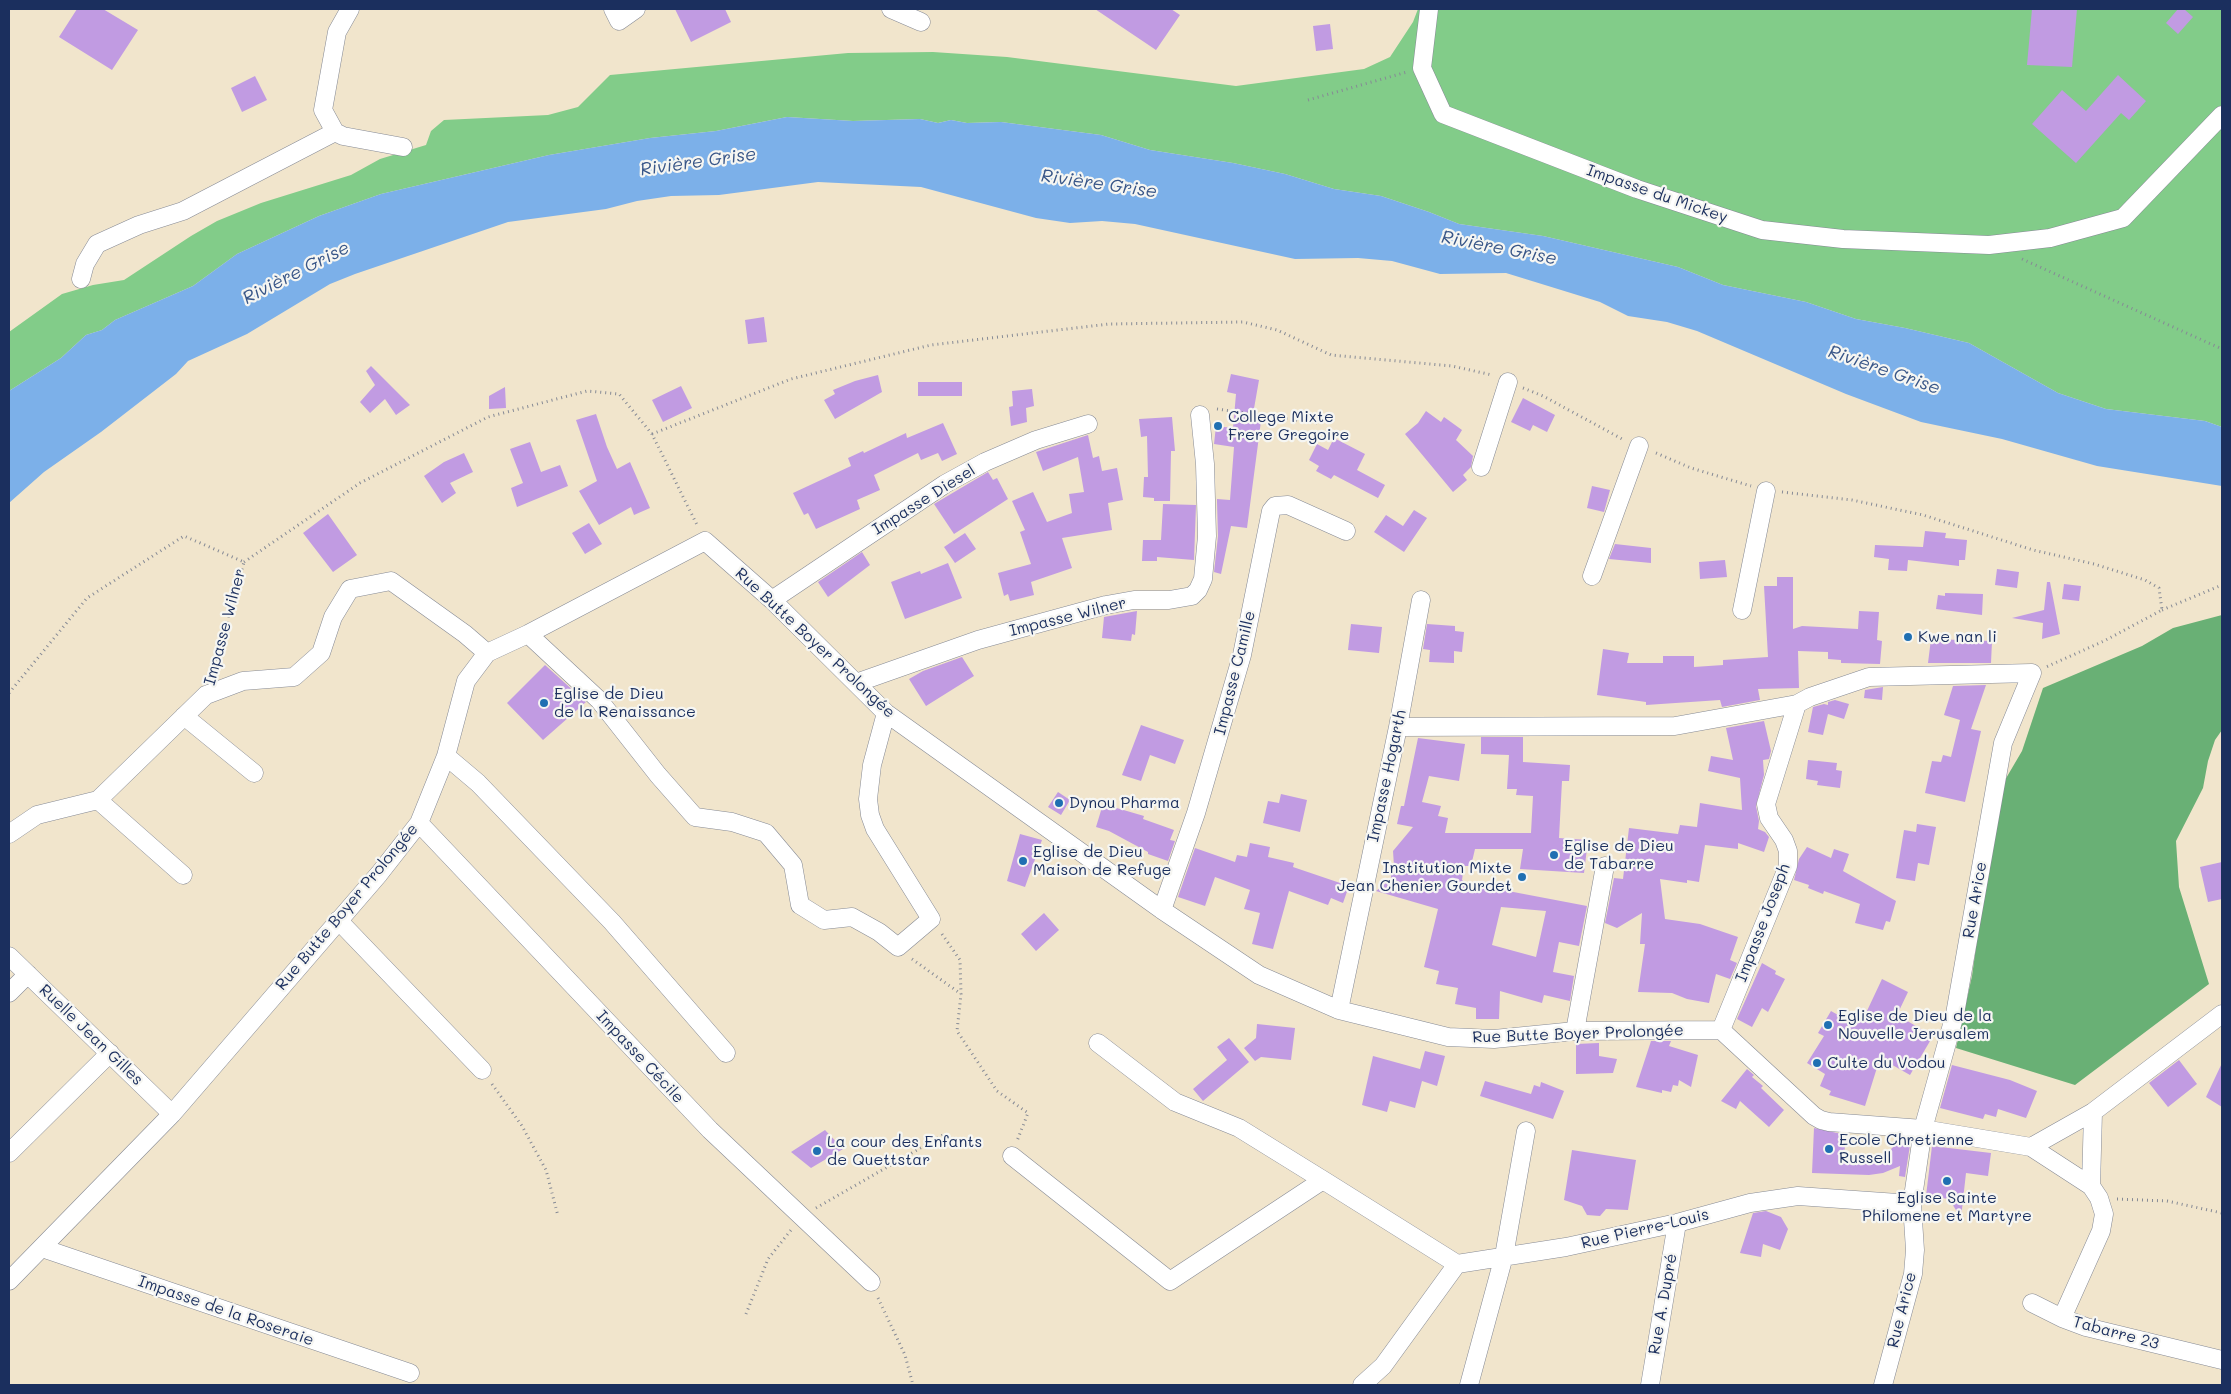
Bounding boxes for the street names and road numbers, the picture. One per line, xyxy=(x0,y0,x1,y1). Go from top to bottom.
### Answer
street label: Impasse du Mickey xyxy=(1584,161,1730,227)
street label: Impasse Diesel xyxy=(869,461,979,539)
street label: Rue Butte Boyer Prolongée xyxy=(731,564,899,722)
street label: Impasse Wilner xyxy=(200,567,250,687)
street label: Impasse Wilner xyxy=(1007,593,1129,641)
street label: Impasse Camille xyxy=(1210,609,1260,737)
street label: Impasse Hogarth xyxy=(1364,708,1410,844)
street label: Rue Butte Boyer Prolongée xyxy=(272,820,422,994)
street label: Rue Arice xyxy=(1959,860,1991,940)
street label: Impasse Joseph xyxy=(1732,861,1794,985)
street label: Ruelle Jean Gilles xyxy=(35,980,147,1090)
street label: Impasse Cécile xyxy=(592,1007,688,1107)
street label: Rue Butte Boyer Prolongée xyxy=(1472,1021,1684,1047)
street label: Rue Pierre-Louis xyxy=(1579,1205,1711,1253)
street label: Rue A. Dupré xyxy=(1645,1252,1681,1356)
street label: Rue Arice xyxy=(1883,1270,1921,1350)
street label: Impasse de la Roseraie xyxy=(136,1272,316,1350)
street label: Tabarre 23 xyxy=(2071,1312,2161,1354)

